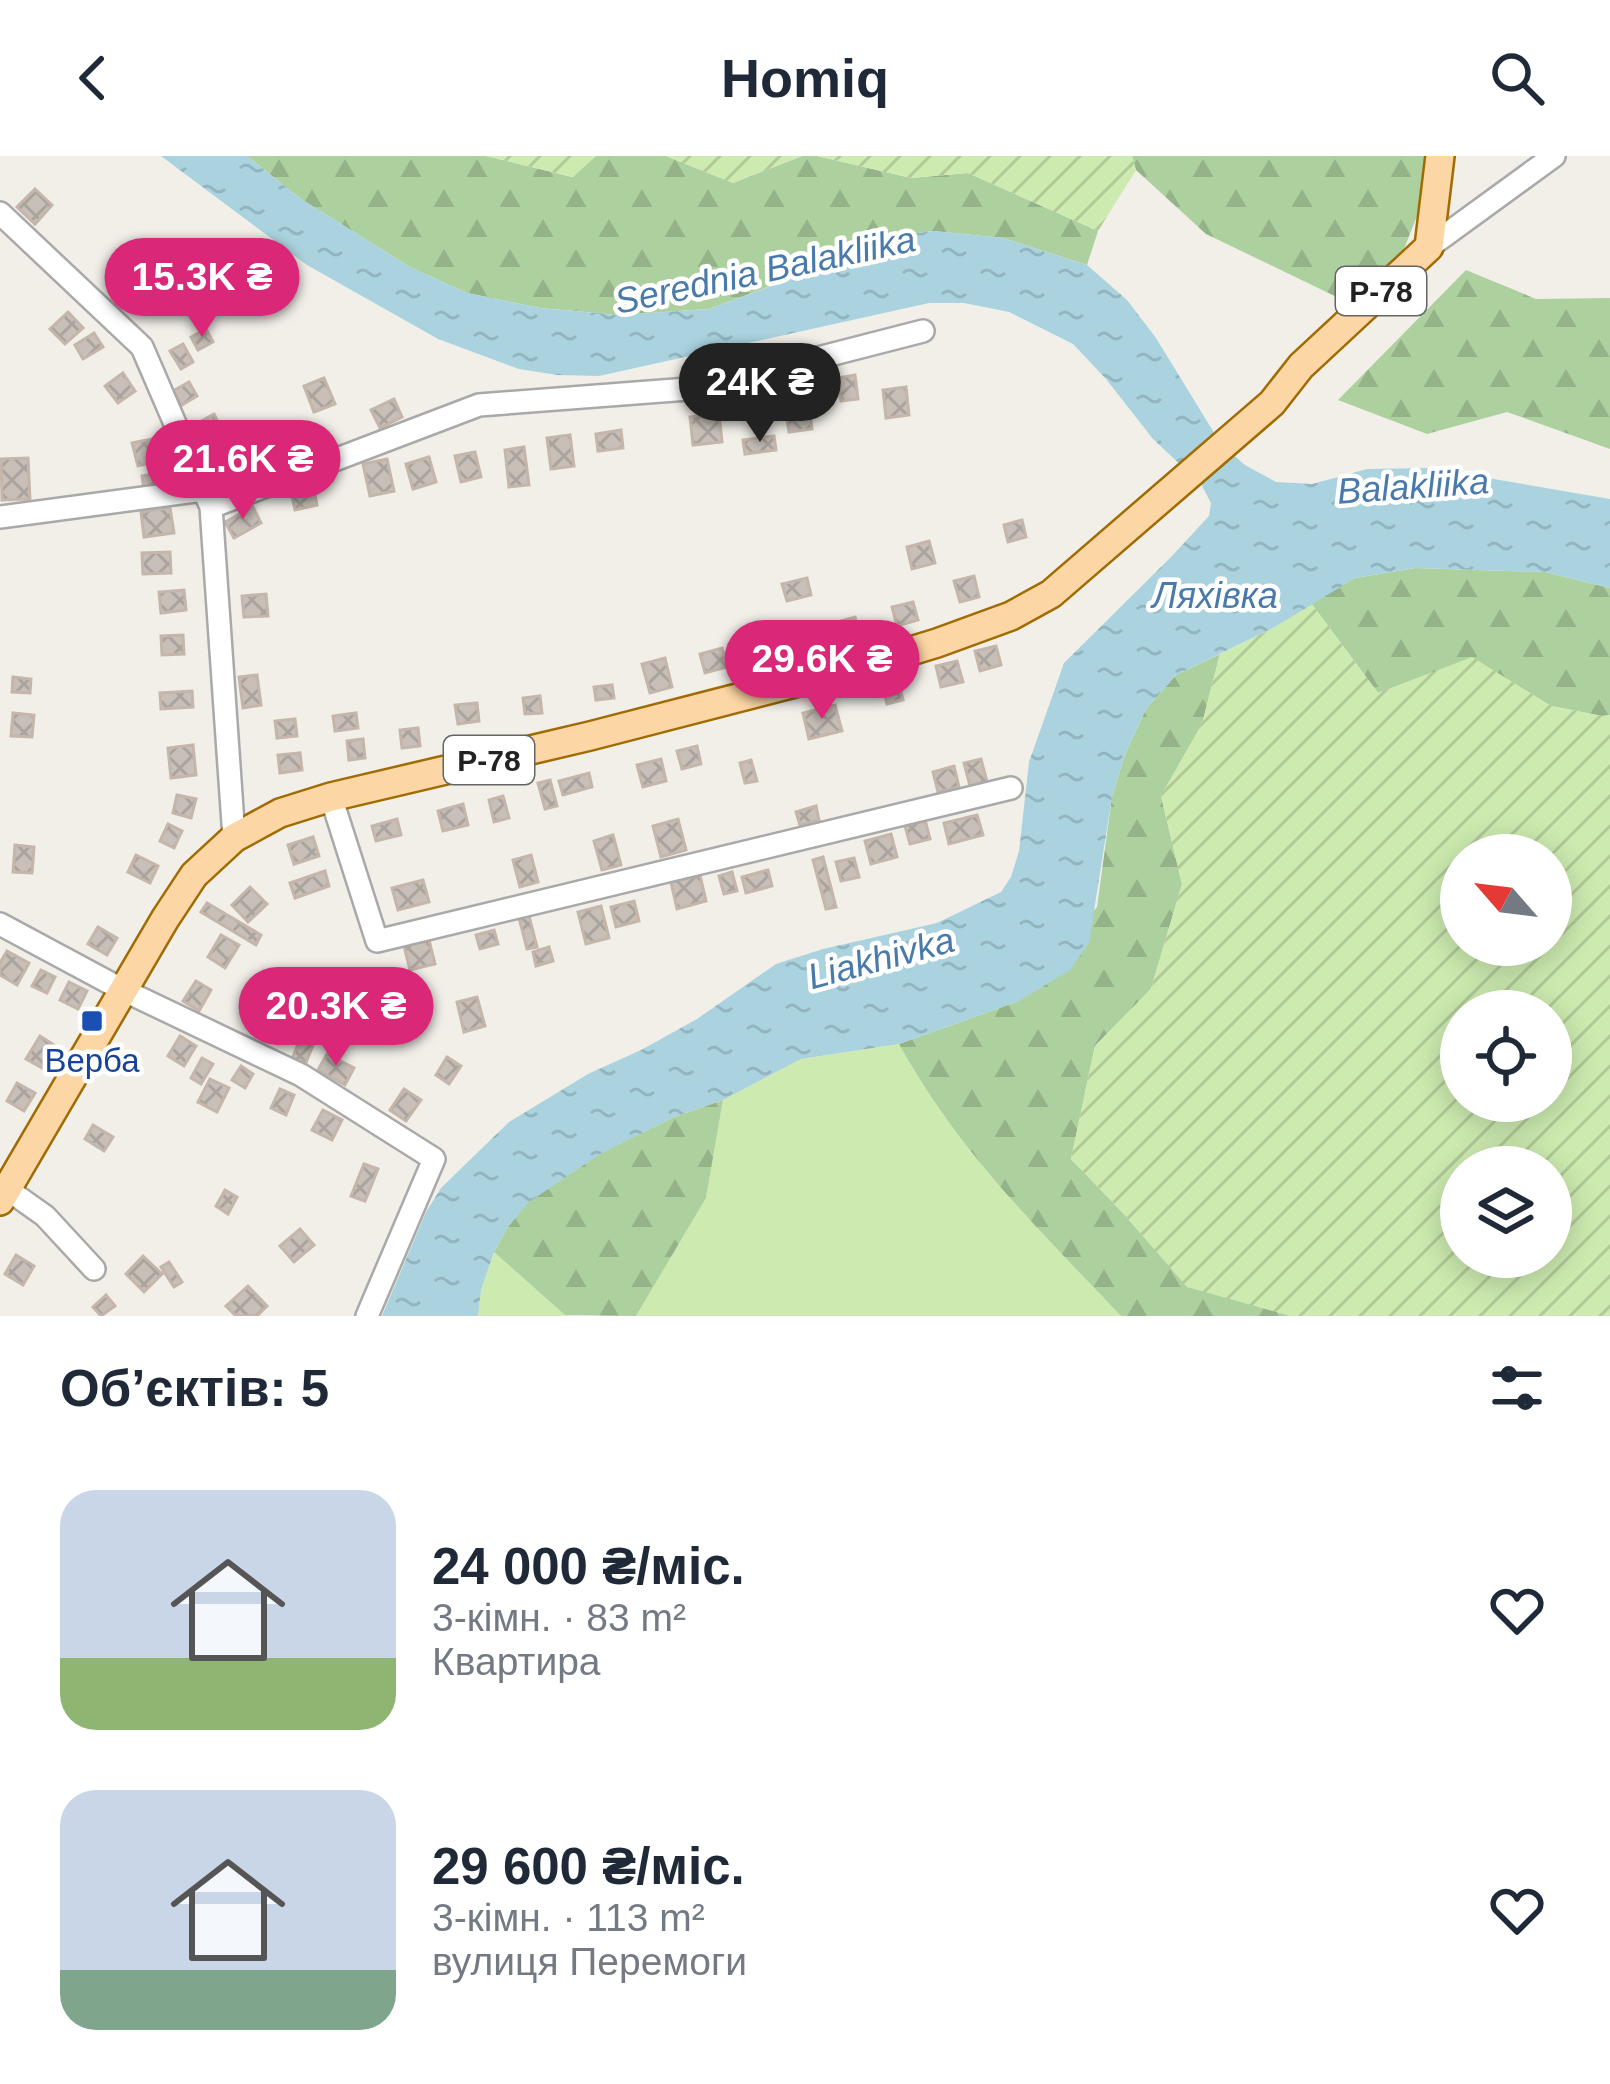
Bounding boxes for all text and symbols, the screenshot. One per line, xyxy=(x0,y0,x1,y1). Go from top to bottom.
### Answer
icon: back xyxy=(60,45,126,111)
icon: search xyxy=(1484,45,1550,111)
text: Homiq xyxy=(721,48,889,108)
water label: Serednia Balakliika xyxy=(611,218,919,322)
pin: 15.3K ₴ xyxy=(91,238,313,340)
text: 15.3K ₴ xyxy=(132,255,272,298)
road number: Р-78 xyxy=(1336,267,1426,315)
pin: 24K ₴ xyxy=(676,343,844,445)
text: 24K ₴ xyxy=(706,360,814,403)
pin: 21.6K ₴ xyxy=(132,420,354,522)
text: 21.6K ₴ xyxy=(173,437,313,480)
water label: Balakliika xyxy=(1336,460,1490,512)
water label: Ляхівка xyxy=(1150,575,1278,616)
pin: 29.6K ₴ xyxy=(711,620,933,722)
text: 29.6K ₴ xyxy=(752,637,892,680)
road number: Р-78 xyxy=(444,736,534,784)
north arrow xyxy=(1440,834,1572,966)
map controls xyxy=(1440,834,1572,1278)
water label: Liakhivka xyxy=(803,919,959,997)
pin: 20.3K ₴ xyxy=(225,967,447,1069)
text: 20.3K ₴ xyxy=(266,984,406,1027)
button: locate xyxy=(1440,990,1572,1122)
marker: Верба xyxy=(79,1008,105,1034)
place label: Верба xyxy=(44,1042,140,1079)
button: layers xyxy=(1440,1146,1572,1278)
icon: filters xyxy=(1484,1355,1550,1421)
text: Об’єктів: 5 xyxy=(60,1360,329,1417)
icon: home xyxy=(156,1538,300,1682)
text: 24 000 ₴/міс. xyxy=(432,1538,745,1595)
icon: heart xyxy=(1484,1577,1550,1643)
text: 3-кімн. · 83 m² xyxy=(432,1596,686,1639)
text: Квартира xyxy=(432,1640,601,1683)
icon: home xyxy=(156,1838,300,1982)
text: 29 600 ₴/міс. xyxy=(432,1838,745,1895)
icon: heart xyxy=(1484,1877,1550,1943)
text: 3-кімн. · 113 m² xyxy=(432,1896,705,1939)
text: вулиця Перемоги xyxy=(432,1940,747,1983)

